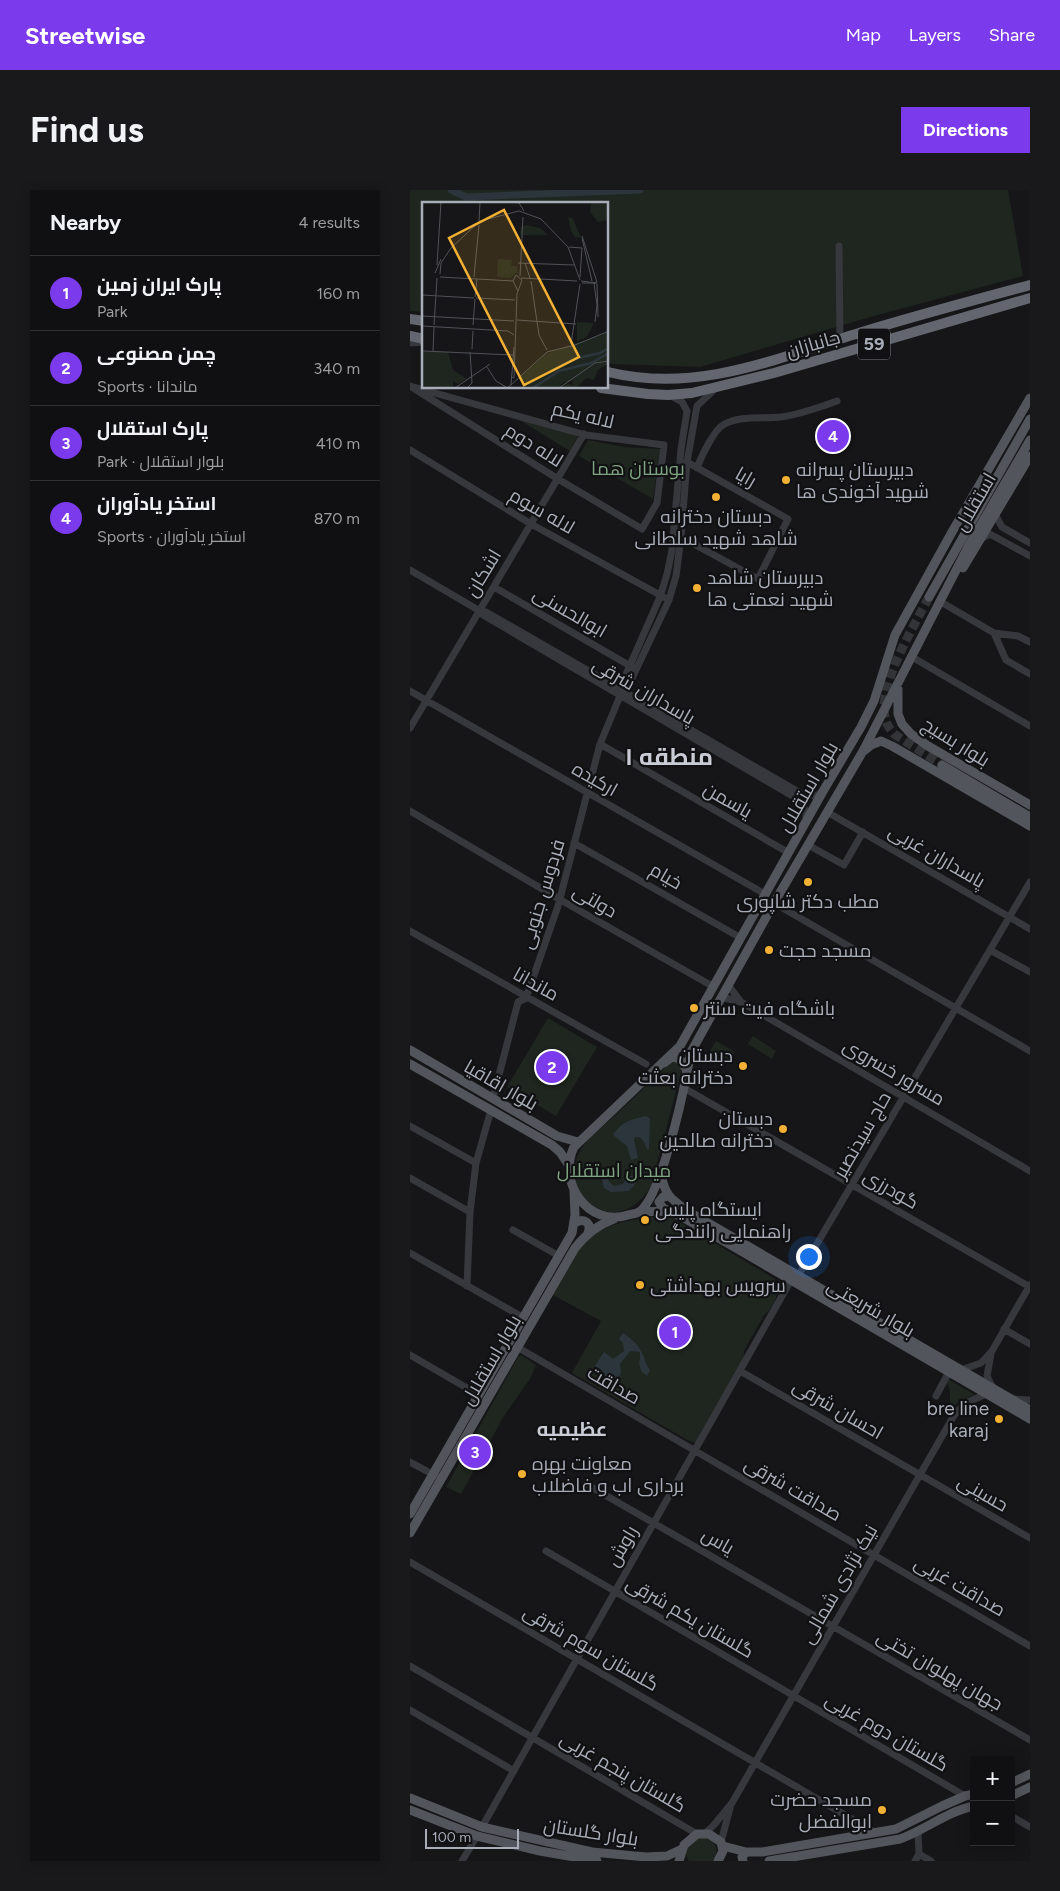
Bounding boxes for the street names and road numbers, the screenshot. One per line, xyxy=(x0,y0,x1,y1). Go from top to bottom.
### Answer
street label: جانبازان xyxy=(783,325,843,363)
road number: 59 xyxy=(858,328,890,360)
street label: لاله یکم xyxy=(549,397,616,435)
street label: لاله دوم xyxy=(499,418,567,474)
street label: رایا xyxy=(731,462,761,492)
street label: استقلال xyxy=(949,469,1001,535)
street label: لاله سوم xyxy=(504,483,579,541)
street label: اشکان xyxy=(460,545,506,601)
street label: ابوالحسنی xyxy=(529,582,611,642)
street label: پاسداران شرقی xyxy=(588,652,699,731)
street label: بلوار بسیج xyxy=(917,712,994,773)
street label: بلوار استقلال xyxy=(773,738,843,836)
street label: ارکیده xyxy=(568,757,622,801)
street label: یاسمن xyxy=(700,777,756,823)
street label: پاسداران غربی xyxy=(884,819,989,894)
street label: فردوس جنوبی xyxy=(514,836,570,952)
street label: خیام xyxy=(645,858,686,896)
street label: دولتی xyxy=(569,879,621,923)
street label: ماندانا xyxy=(509,962,563,1006)
street label: مسرور خسروی xyxy=(839,1034,949,1110)
street label: بلوار اقاقیا xyxy=(460,1055,542,1115)
street label: حاج سیدنصیر xyxy=(828,1088,898,1184)
street label: گودرزی xyxy=(859,1164,923,1214)
street label: بلوار شریعتی xyxy=(823,1274,919,1342)
street label: بلوار استقلال xyxy=(456,1311,526,1409)
street label: صداقت xyxy=(583,1361,645,1409)
street label: احسان شرقی xyxy=(789,1374,887,1444)
street label: صداقت شرقی xyxy=(740,1452,846,1526)
street label: حسینی xyxy=(953,1469,1013,1517)
street label: نیک نژادی شمالی xyxy=(796,1520,882,1648)
street label: راوش xyxy=(601,1521,643,1571)
street label: یاس xyxy=(698,1523,738,1559)
street label: صداقت غربی xyxy=(910,1551,1010,1621)
street label: گلستان یکم شرقی xyxy=(621,1571,758,1665)
street label: گلستان سوم شرقی xyxy=(518,1600,663,1698)
street label: جهان پهلوان تختی xyxy=(872,1625,1007,1716)
street label: گلستان دوم غربی xyxy=(820,1687,953,1778)
street label: گلستان پنجم غربی xyxy=(555,1727,690,1819)
street label: بلوار گلستان xyxy=(542,1813,640,1851)

